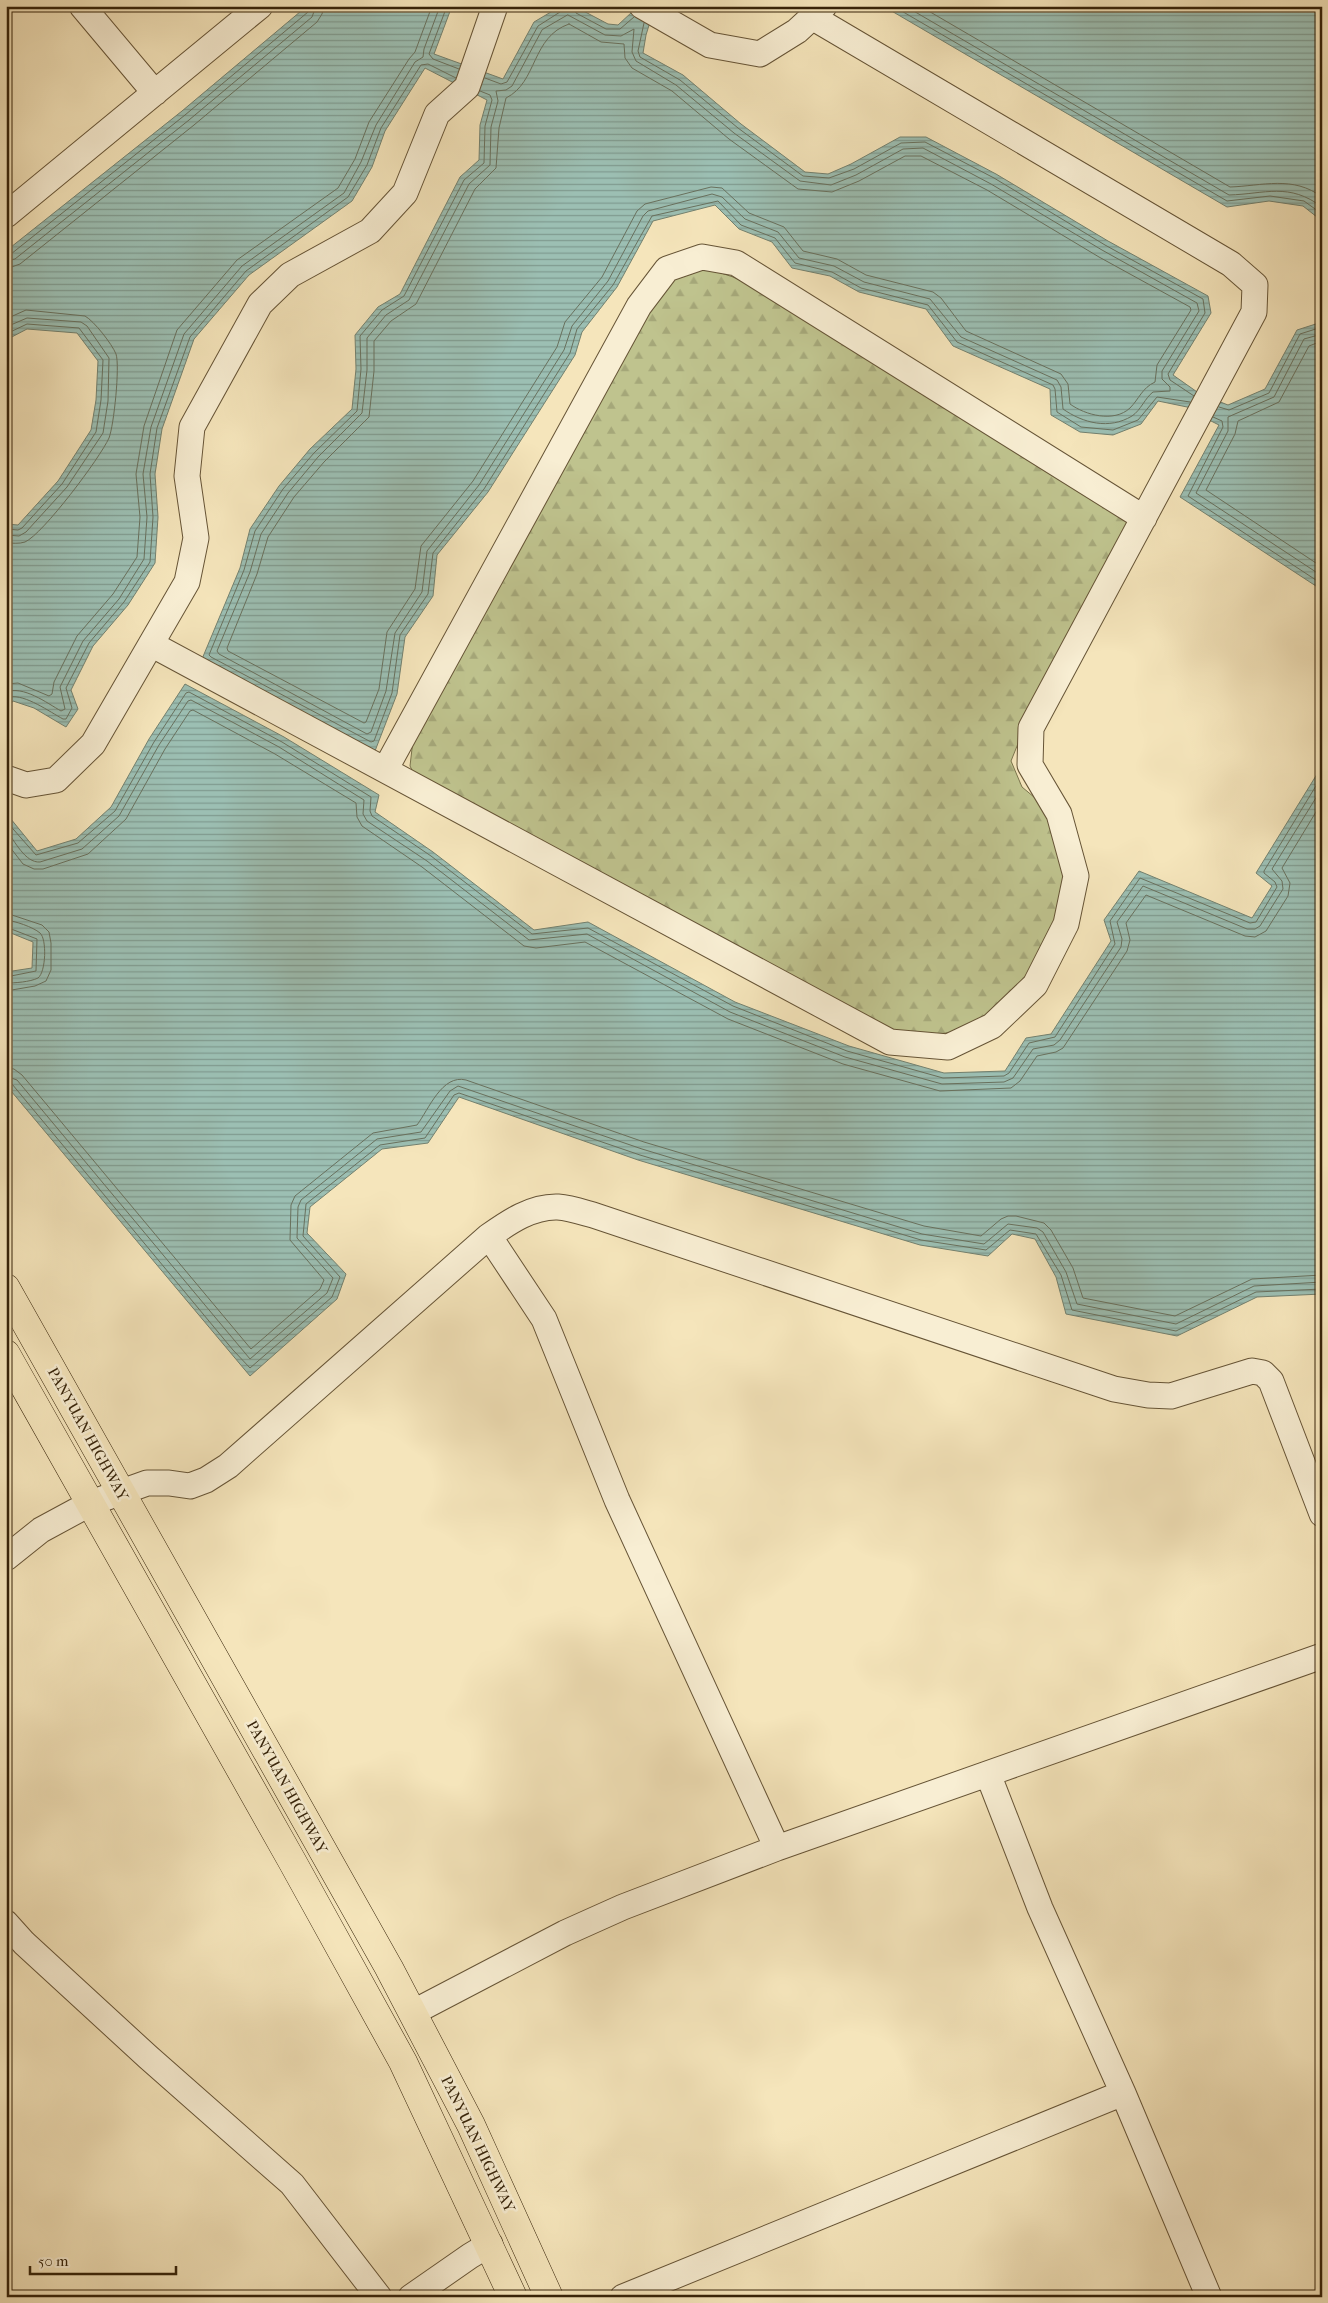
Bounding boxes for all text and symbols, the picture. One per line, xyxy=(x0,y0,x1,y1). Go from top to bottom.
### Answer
street label: PANYUAN HIGHWAY xyxy=(44,1364,133,1504)
street label: PANYUAN HIGHWAY xyxy=(243,1717,332,1857)
street label: PANYUAN HIGHWAY xyxy=(437,2073,519,2216)
scale bar xyxy=(30,2243,176,2275)
text: 50 m xyxy=(38,2252,69,2270)

